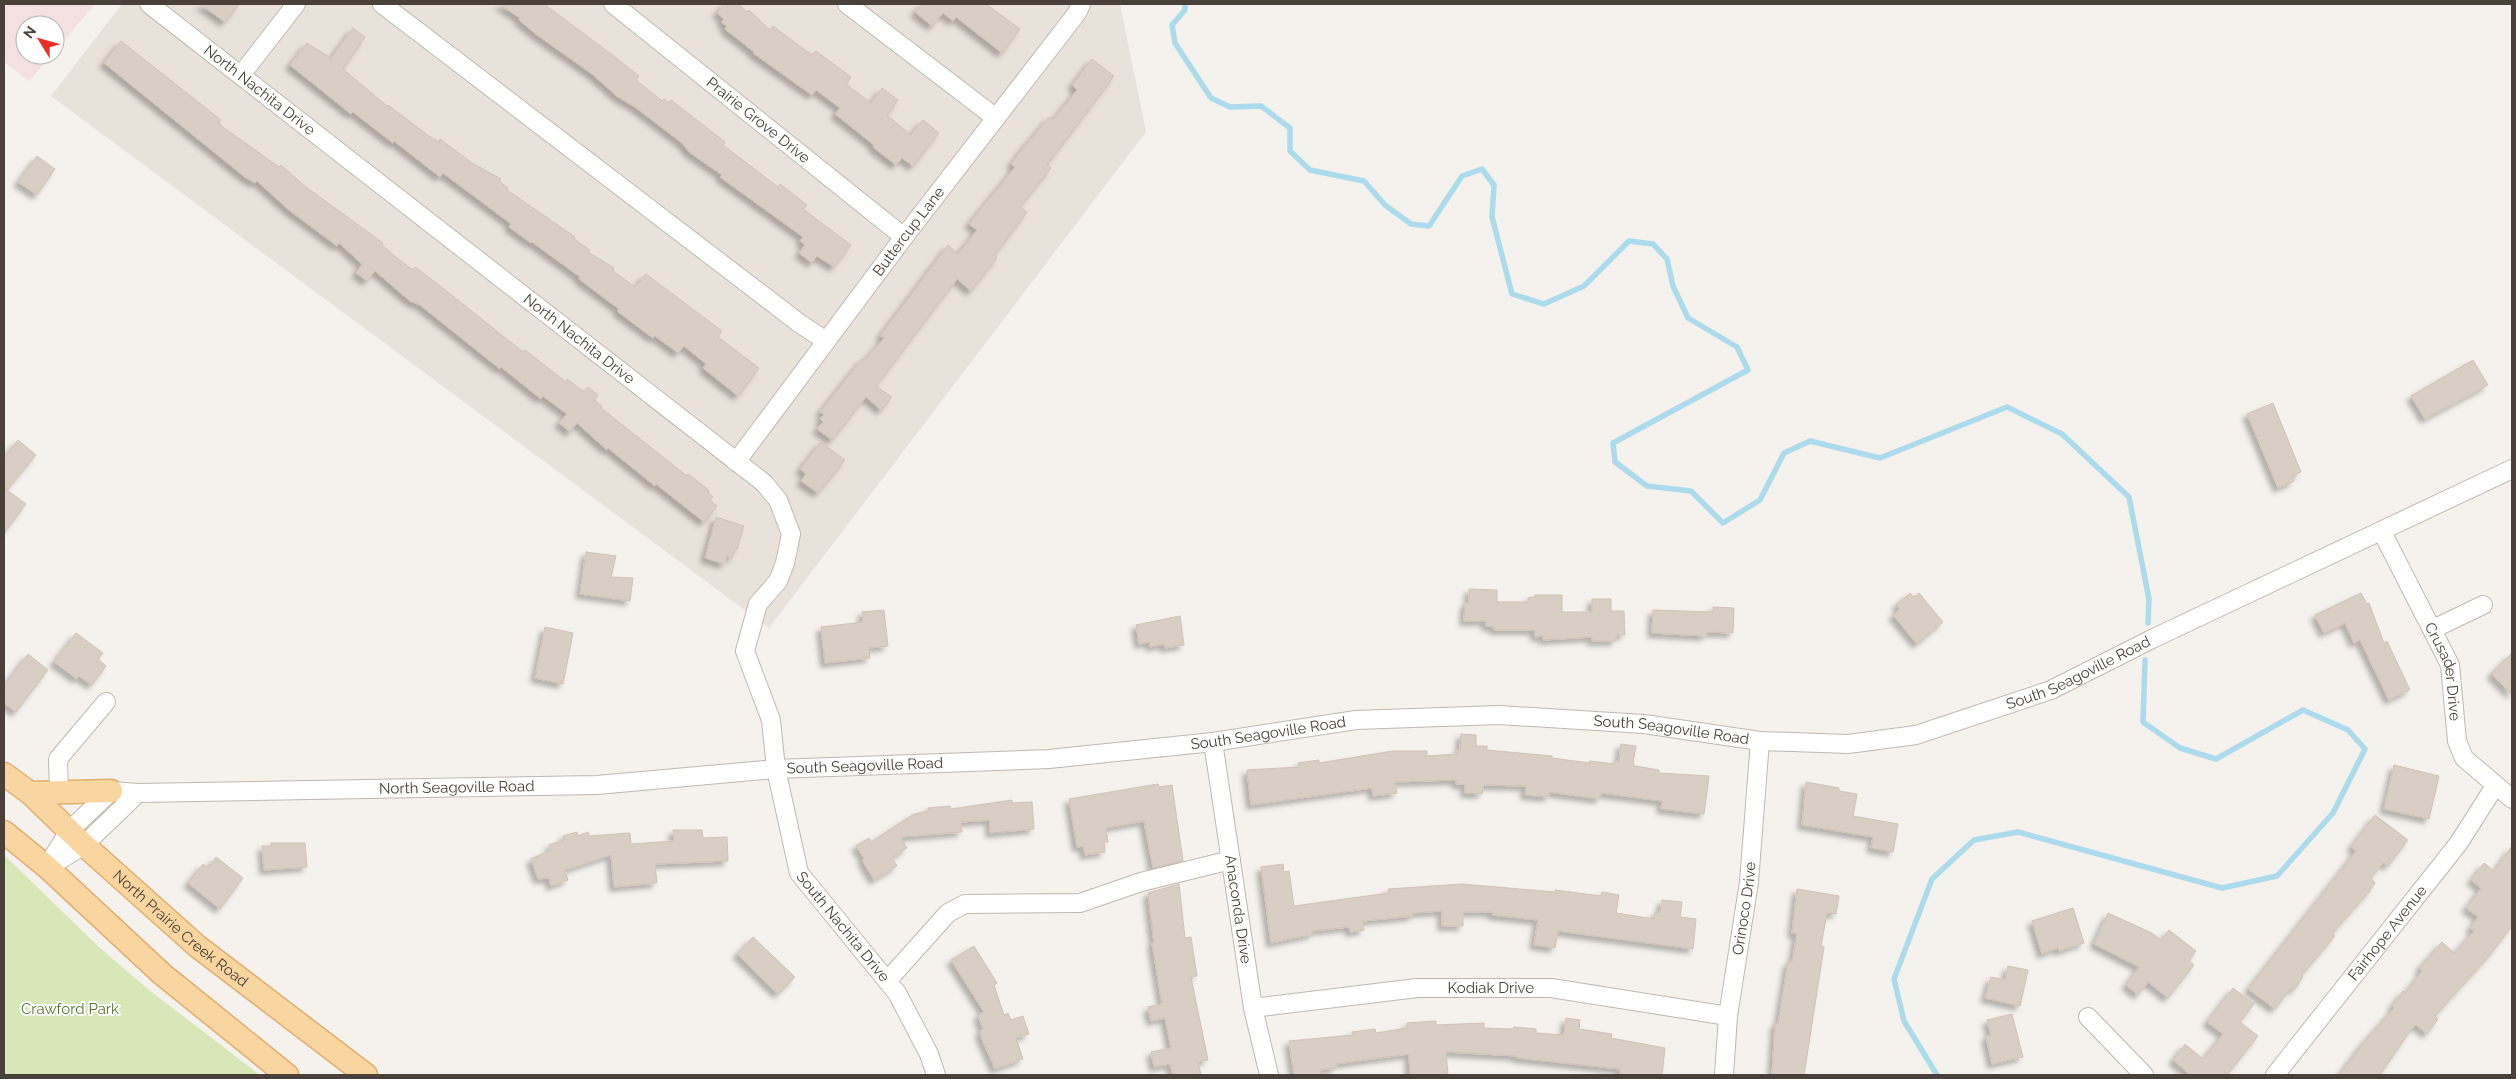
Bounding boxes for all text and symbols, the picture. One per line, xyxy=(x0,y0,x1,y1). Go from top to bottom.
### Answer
north arrow xyxy=(15,15,65,65)
text: N xyxy=(20,23,39,41)
street label: North Nachita Drive xyxy=(200,41,319,139)
street label: Prairie Grove Drive xyxy=(703,73,814,167)
street label: Buttercup Lane xyxy=(869,183,948,280)
street label: North Nachita Drive xyxy=(520,290,638,388)
street label: Crusader Drive xyxy=(2421,619,2464,722)
street label: South Seagoville Road xyxy=(2004,632,2153,713)
street label: South Seagoville Road xyxy=(1593,712,1750,748)
street label: South Seagoville Road xyxy=(1190,713,1347,753)
street label: South Seagoville Road xyxy=(786,754,944,778)
street label: North Seagoville Road xyxy=(379,777,535,798)
street label: Anaconda Drive xyxy=(1221,853,1255,965)
street label: Orinoco Drive xyxy=(1729,861,1760,956)
street label: North Prairie Creek Road xyxy=(109,866,252,991)
street label: South Nachita Drive xyxy=(792,868,893,986)
street label: Fairhope Avenue xyxy=(2344,882,2431,984)
street label: Kodiak Drive xyxy=(1448,979,1534,997)
park label: Crawford Park xyxy=(21,1000,119,1018)

